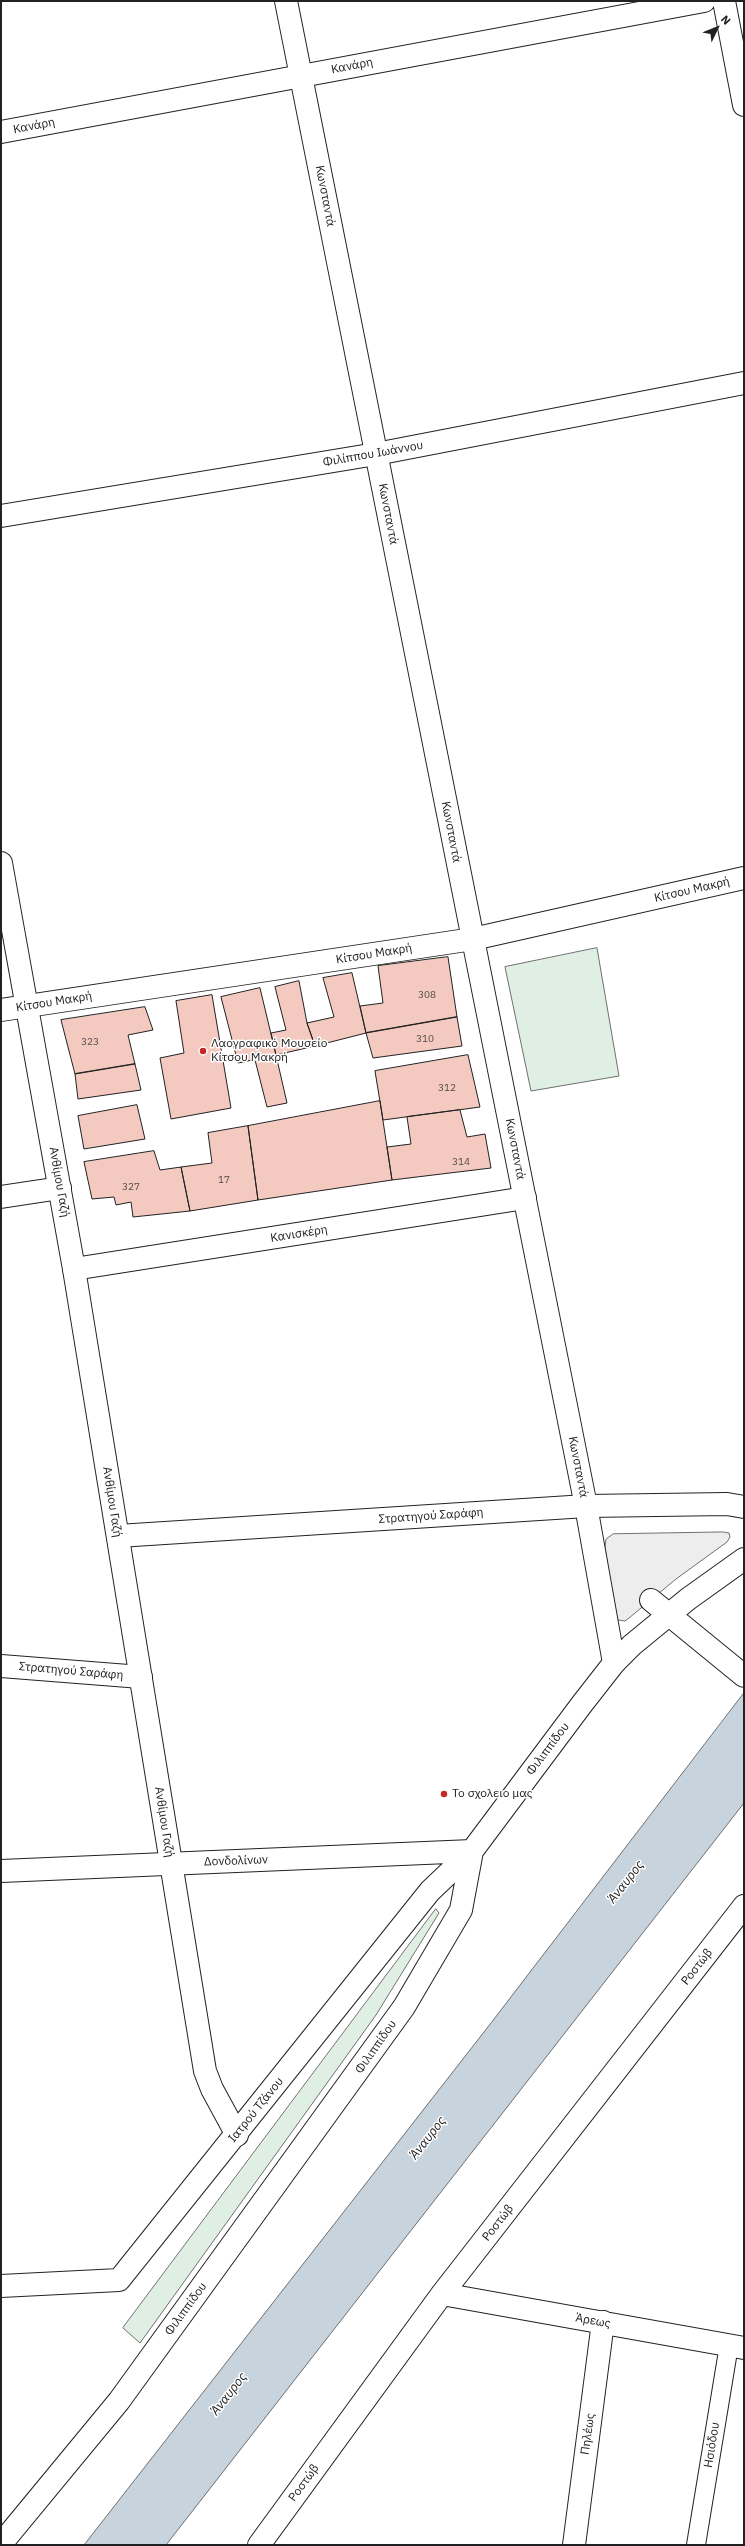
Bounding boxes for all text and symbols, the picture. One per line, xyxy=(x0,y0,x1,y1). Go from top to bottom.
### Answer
north arrow xyxy=(697,8,737,48)
text: N xyxy=(718,12,734,28)
street label: Κανάρη xyxy=(330,55,374,77)
street label: Κανάρη xyxy=(12,115,56,137)
street label: Κωνσταντά xyxy=(312,164,338,228)
street label: Φιλίππου Ιωάννου xyxy=(322,438,424,470)
street label: Κωνσταντά xyxy=(375,482,401,546)
street label: Κωνσταντά xyxy=(438,800,464,864)
street label: Κίτσου Μακρή xyxy=(653,874,731,906)
street label: Κίτσου Μακρή xyxy=(335,941,413,967)
street label: Κίτσου Μακρή xyxy=(15,989,93,1015)
house number: 308 xyxy=(418,989,436,1001)
house number: 310 xyxy=(416,1033,434,1045)
house number: 323 xyxy=(81,1036,99,1048)
place label: Λαογραφικό Μουσείο Κίτσου Μακρή xyxy=(211,1037,328,1065)
marker: Λαογραφικό Μουσείο Κίτσου Μακρή xyxy=(198,1046,208,1056)
house number: 312 xyxy=(438,1082,456,1094)
street label: Κωνσταντά xyxy=(502,1117,528,1181)
street label: Ανθίμου Γαζή xyxy=(46,1146,72,1218)
house number: 314 xyxy=(452,1156,470,1168)
house number: 17 xyxy=(218,1174,230,1186)
house number: 327 xyxy=(122,1181,140,1193)
street label: Κανισκέρη xyxy=(269,1222,329,1246)
street label: Κωνσταντά xyxy=(565,1435,591,1499)
street label: Ανθίμου Γαζή xyxy=(99,1466,125,1538)
street label: Στρατηγού Σαράφη xyxy=(378,1505,484,1527)
street label: Στρατηγού Σαράφη xyxy=(18,1659,124,1683)
street label: Φιλιππίδου xyxy=(524,1720,572,1778)
street label: Ανθίμου Γαζή xyxy=(151,1786,177,1858)
place label: Το σχολειο μας xyxy=(452,1787,533,1801)
marker: Το σχολειο μας xyxy=(439,1789,449,1799)
street label: Δονδολίνων xyxy=(204,1853,268,1869)
water label: Άναυρος xyxy=(604,1858,648,1906)
street label: Ροστώβ xyxy=(678,1946,716,1988)
street label: Φιλιππίδου xyxy=(352,2017,400,2077)
street label: Ιατρού Τζάνου xyxy=(225,2075,287,2145)
water label: Άναυρος xyxy=(406,2114,450,2162)
street label: Ροστώβ xyxy=(479,2202,517,2244)
street label: Φιλιππίδου xyxy=(162,2280,210,2338)
street label: Άρεως xyxy=(574,2311,612,2331)
water label: Άναυρος xyxy=(207,2370,251,2418)
street label: Πηλέως xyxy=(578,2412,598,2456)
street label: Ησιόδου xyxy=(701,2421,723,2469)
street label: Ροστώβ xyxy=(286,2462,322,2504)

